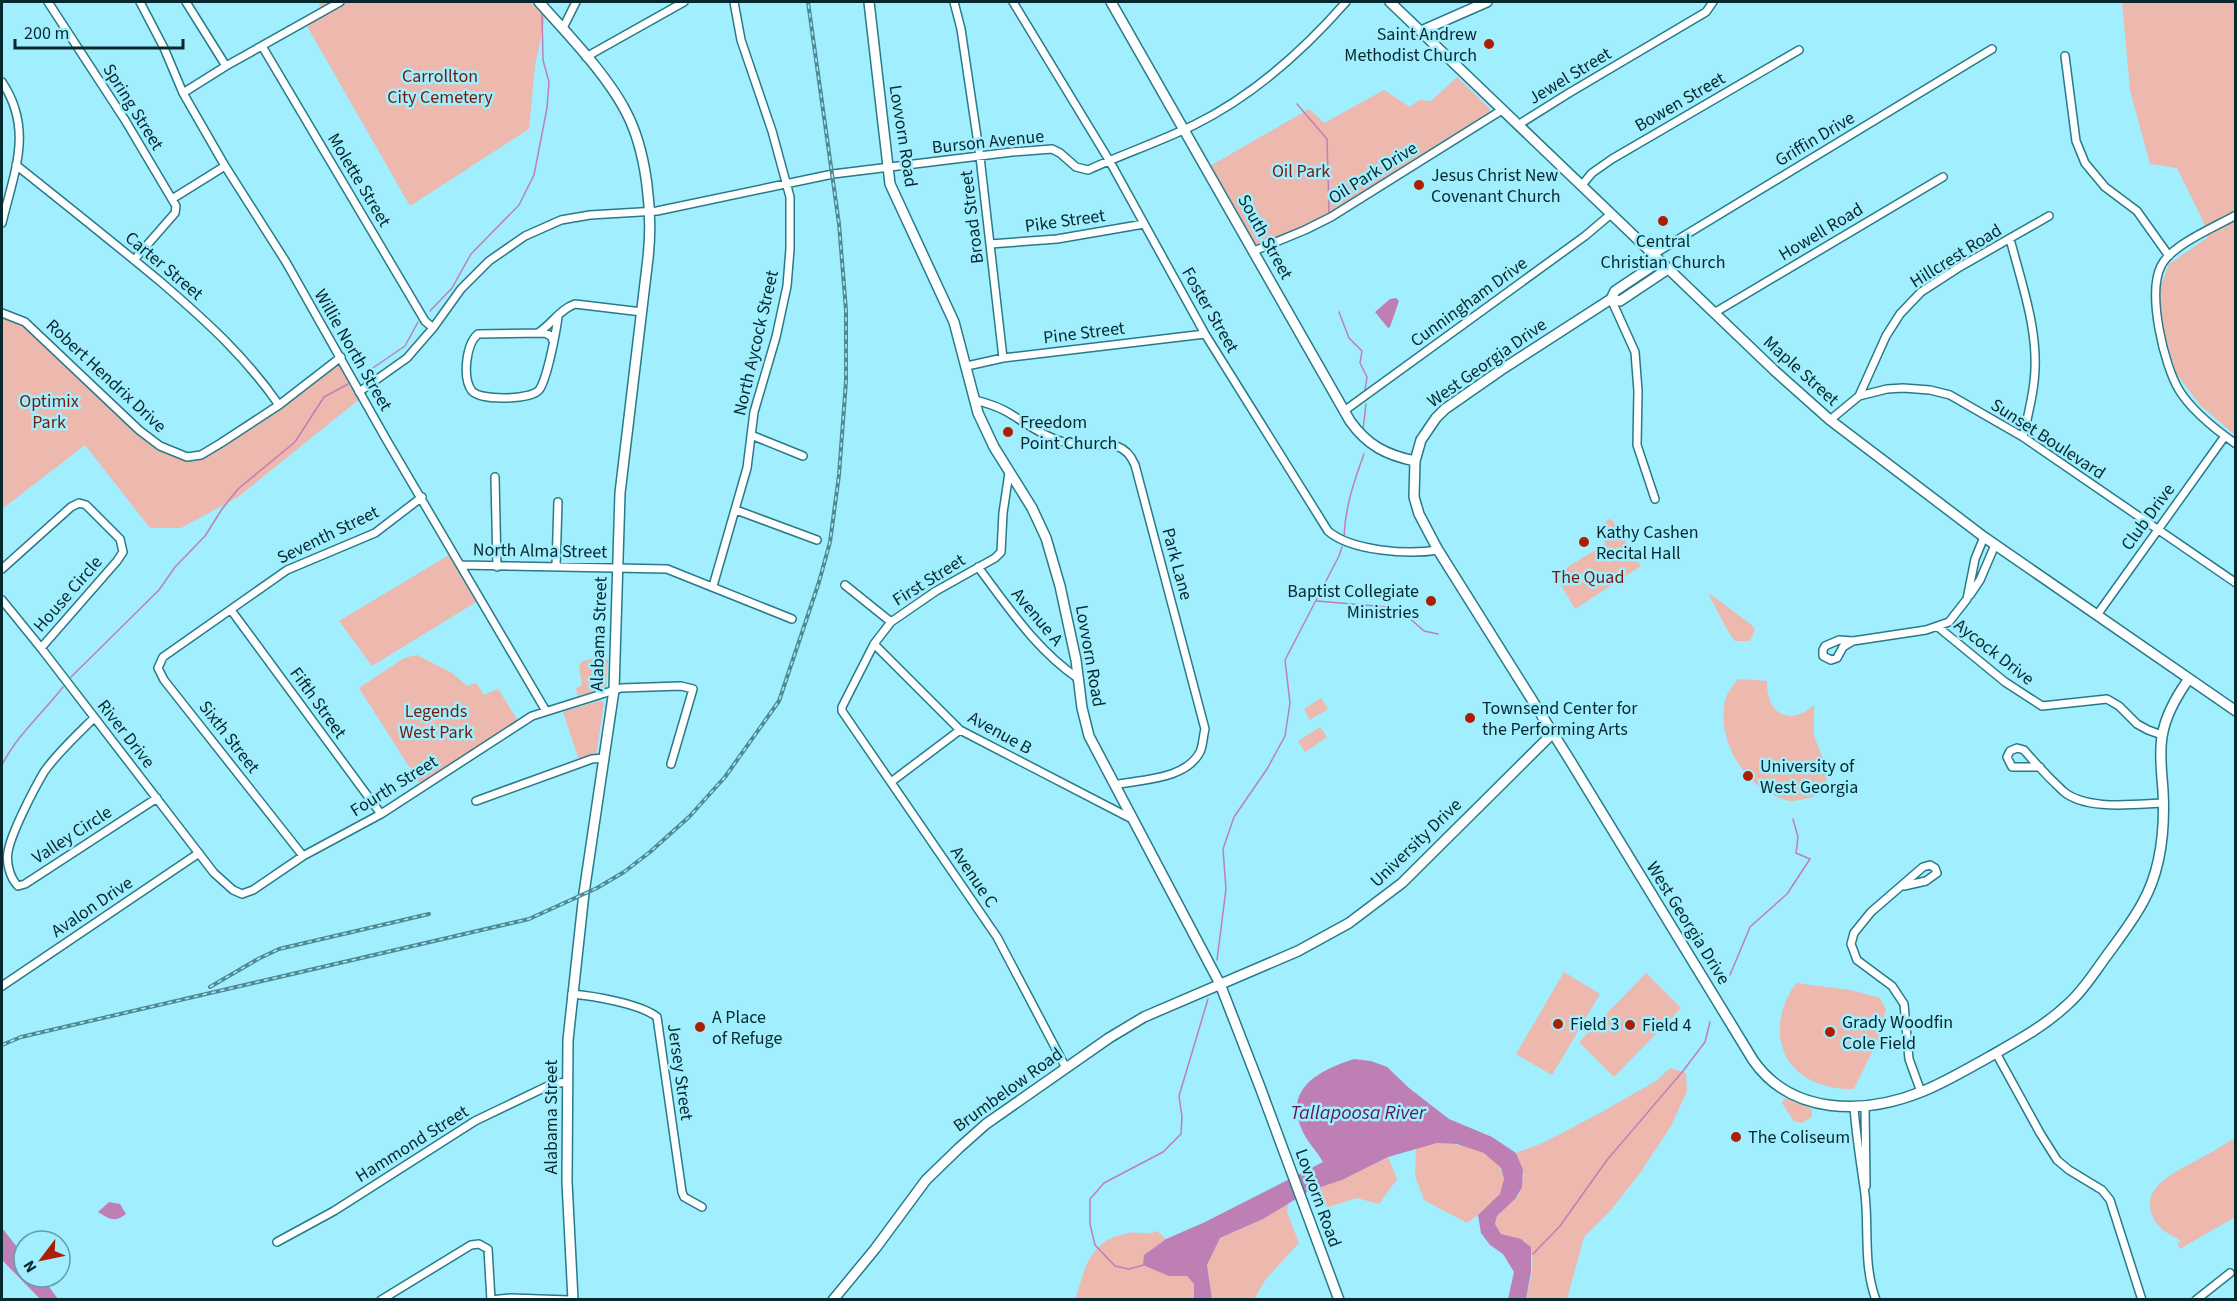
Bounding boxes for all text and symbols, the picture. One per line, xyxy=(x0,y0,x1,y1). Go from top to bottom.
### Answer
scale bar xyxy=(15,12,183,50)
text: 200 m xyxy=(24,21,69,46)
place label: Saint Andrew Methodist Church xyxy=(1344,22,1477,68)
marker: Saint Andrew Methodist Church xyxy=(1482,37,1496,51)
street label: Jewel Street xyxy=(1524,41,1616,111)
street label: Spring Street xyxy=(96,59,170,155)
park label: Carrollton City Cemetery xyxy=(387,64,493,110)
street label: Bowen Street xyxy=(1630,66,1730,138)
street label: Lovvorn Road xyxy=(883,83,923,189)
street label: Griffin Drive xyxy=(1770,105,1860,173)
street label: Burson Avenue xyxy=(931,124,1045,160)
street label: Molette Street xyxy=(321,128,397,232)
street label: Oil Park Drive xyxy=(1324,136,1422,210)
park label: Oil Park xyxy=(1272,159,1330,184)
place label: Jesus Christ New Covenant Church xyxy=(1431,163,1561,209)
street label: Broad Street xyxy=(954,169,990,265)
marker: Jesus Christ New Covenant Church xyxy=(1412,178,1426,192)
street label: South Street xyxy=(1231,190,1299,284)
street label: Howell Road xyxy=(1774,197,1868,267)
street label: Pike Street xyxy=(1023,203,1107,239)
marker: Central Christian Church xyxy=(1656,214,1670,228)
street label: Hillcrest Road xyxy=(1905,218,2007,294)
street label: Carter Street xyxy=(119,226,209,306)
place label: Central Christian Church xyxy=(1601,229,1725,275)
street label: Cunningham Drive xyxy=(1405,251,1533,353)
street label: Foster Street xyxy=(1175,262,1245,358)
street label: North Aycock Street xyxy=(727,268,785,418)
street label: Willie North Street xyxy=(308,284,398,416)
street label: West Georgia Drive xyxy=(1422,312,1552,414)
street label: Robert Hendrix Drive xyxy=(40,314,172,439)
street label: Pine Street xyxy=(1042,316,1126,350)
street label: Maple Street xyxy=(1758,330,1844,412)
park label: Optimix Park xyxy=(19,389,79,435)
street label: Sunset Boulevard xyxy=(1986,393,2110,485)
place label: Freedom Point Church xyxy=(1020,410,1117,456)
marker: Freedom Point Church xyxy=(1001,425,1015,439)
street label: Club Drive xyxy=(2115,478,2181,556)
street label: Seventh Street xyxy=(273,500,383,570)
place label: Kathy Cashen Recital Hall xyxy=(1596,520,1699,566)
street label: Park Lane xyxy=(1155,525,1199,603)
marker: Kathy Cashen Recital Hall xyxy=(1577,535,1591,549)
street label: North Alma Street xyxy=(473,537,607,565)
street label: First Street xyxy=(888,548,970,612)
street label: House Circle xyxy=(28,550,108,638)
park label: The Quad xyxy=(1552,565,1624,590)
street label: Alabama Street xyxy=(585,576,613,692)
place label: Baptist Collegiate Ministries xyxy=(1287,579,1419,625)
street label: Avenue A xyxy=(1005,583,1069,652)
marker: Baptist Collegiate Ministries xyxy=(1424,594,1438,608)
street label: Lovvorn Road xyxy=(1069,603,1111,709)
street label: Aycock Drive xyxy=(1949,613,2039,691)
street label: Fifth Street xyxy=(284,662,352,744)
street label: River Drive xyxy=(91,694,161,774)
street label: Sixth Street xyxy=(193,695,265,779)
place label: Townsend Center for the Performing Arts xyxy=(1482,696,1638,742)
park label: Legends West Park xyxy=(399,699,473,745)
street label: Avenue B xyxy=(963,705,1037,761)
marker: Townsend Center for the Performing Arts xyxy=(1463,711,1477,725)
street label: Fourth Street xyxy=(345,749,443,823)
place label: University of West Georgia xyxy=(1760,754,1858,800)
marker: University of West Georgia xyxy=(1741,769,1755,783)
street label: University Drive xyxy=(1365,793,1467,893)
street label: Valley Circle xyxy=(27,800,117,870)
street label: Avenue C xyxy=(944,841,1004,913)
street label: West Georgia Drive xyxy=(1640,857,1736,989)
street label: Avalon Drive xyxy=(46,870,138,944)
place label: A Place of Refuge xyxy=(712,1005,782,1051)
place label: Grady Woodfin Cole Field xyxy=(1842,1010,1953,1056)
place label: Field 3 xyxy=(1570,1012,1619,1037)
place label: Field 4 xyxy=(1642,1013,1691,1038)
marker: Field 3 xyxy=(1551,1017,1565,1031)
marker: Field 4 xyxy=(1623,1018,1637,1032)
marker: A Place of Refuge xyxy=(693,1020,707,1034)
street label: Jersey Street xyxy=(661,1022,699,1122)
marker: Grady Woodfin Cole Field xyxy=(1823,1025,1837,1039)
street label: Brumbelow Road xyxy=(948,1042,1068,1138)
street label: Alabama Street xyxy=(539,1060,564,1174)
street label: Hammond Street xyxy=(351,1099,473,1189)
water label: Tallapoosa River xyxy=(1290,1099,1427,1127)
place label: The Coliseum xyxy=(1748,1125,1850,1150)
marker: The Coliseum xyxy=(1729,1130,1743,1144)
street label: Lovvorn Road xyxy=(1289,1145,1347,1251)
north arrow xyxy=(12,1229,72,1289)
text: N xyxy=(18,1256,42,1277)

